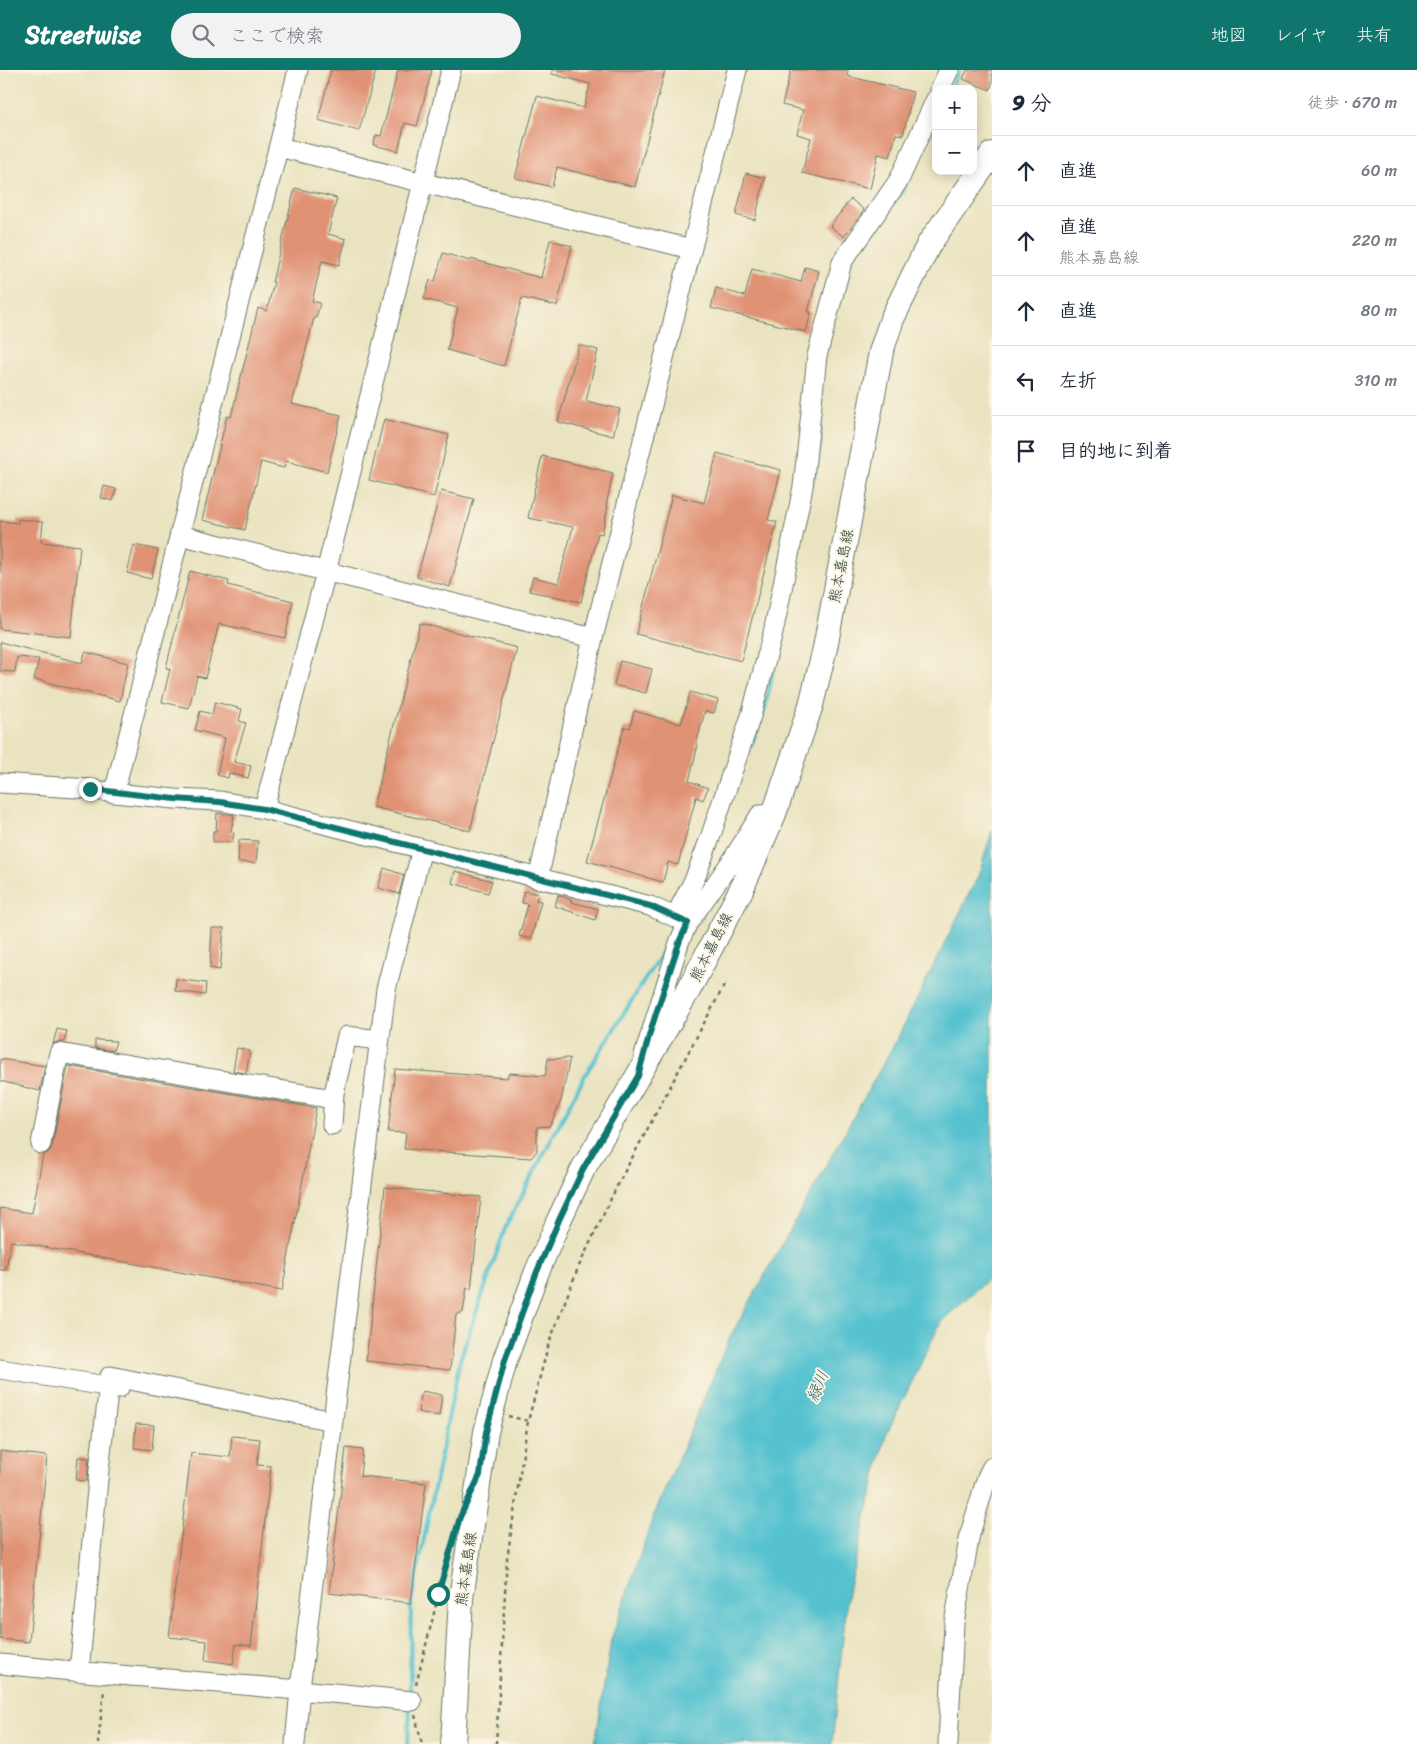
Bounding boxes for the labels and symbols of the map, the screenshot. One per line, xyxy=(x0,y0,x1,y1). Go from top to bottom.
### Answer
street label: 熊本嘉島線 xyxy=(821,527,861,605)
route end xyxy=(79,778,102,801)
street label: 熊本嘉島線 xyxy=(682,908,740,986)
water label: 緑川 xyxy=(798,1366,837,1407)
street label: 熊本嘉島線 xyxy=(448,1530,484,1608)
route start xyxy=(427,1583,450,1606)

